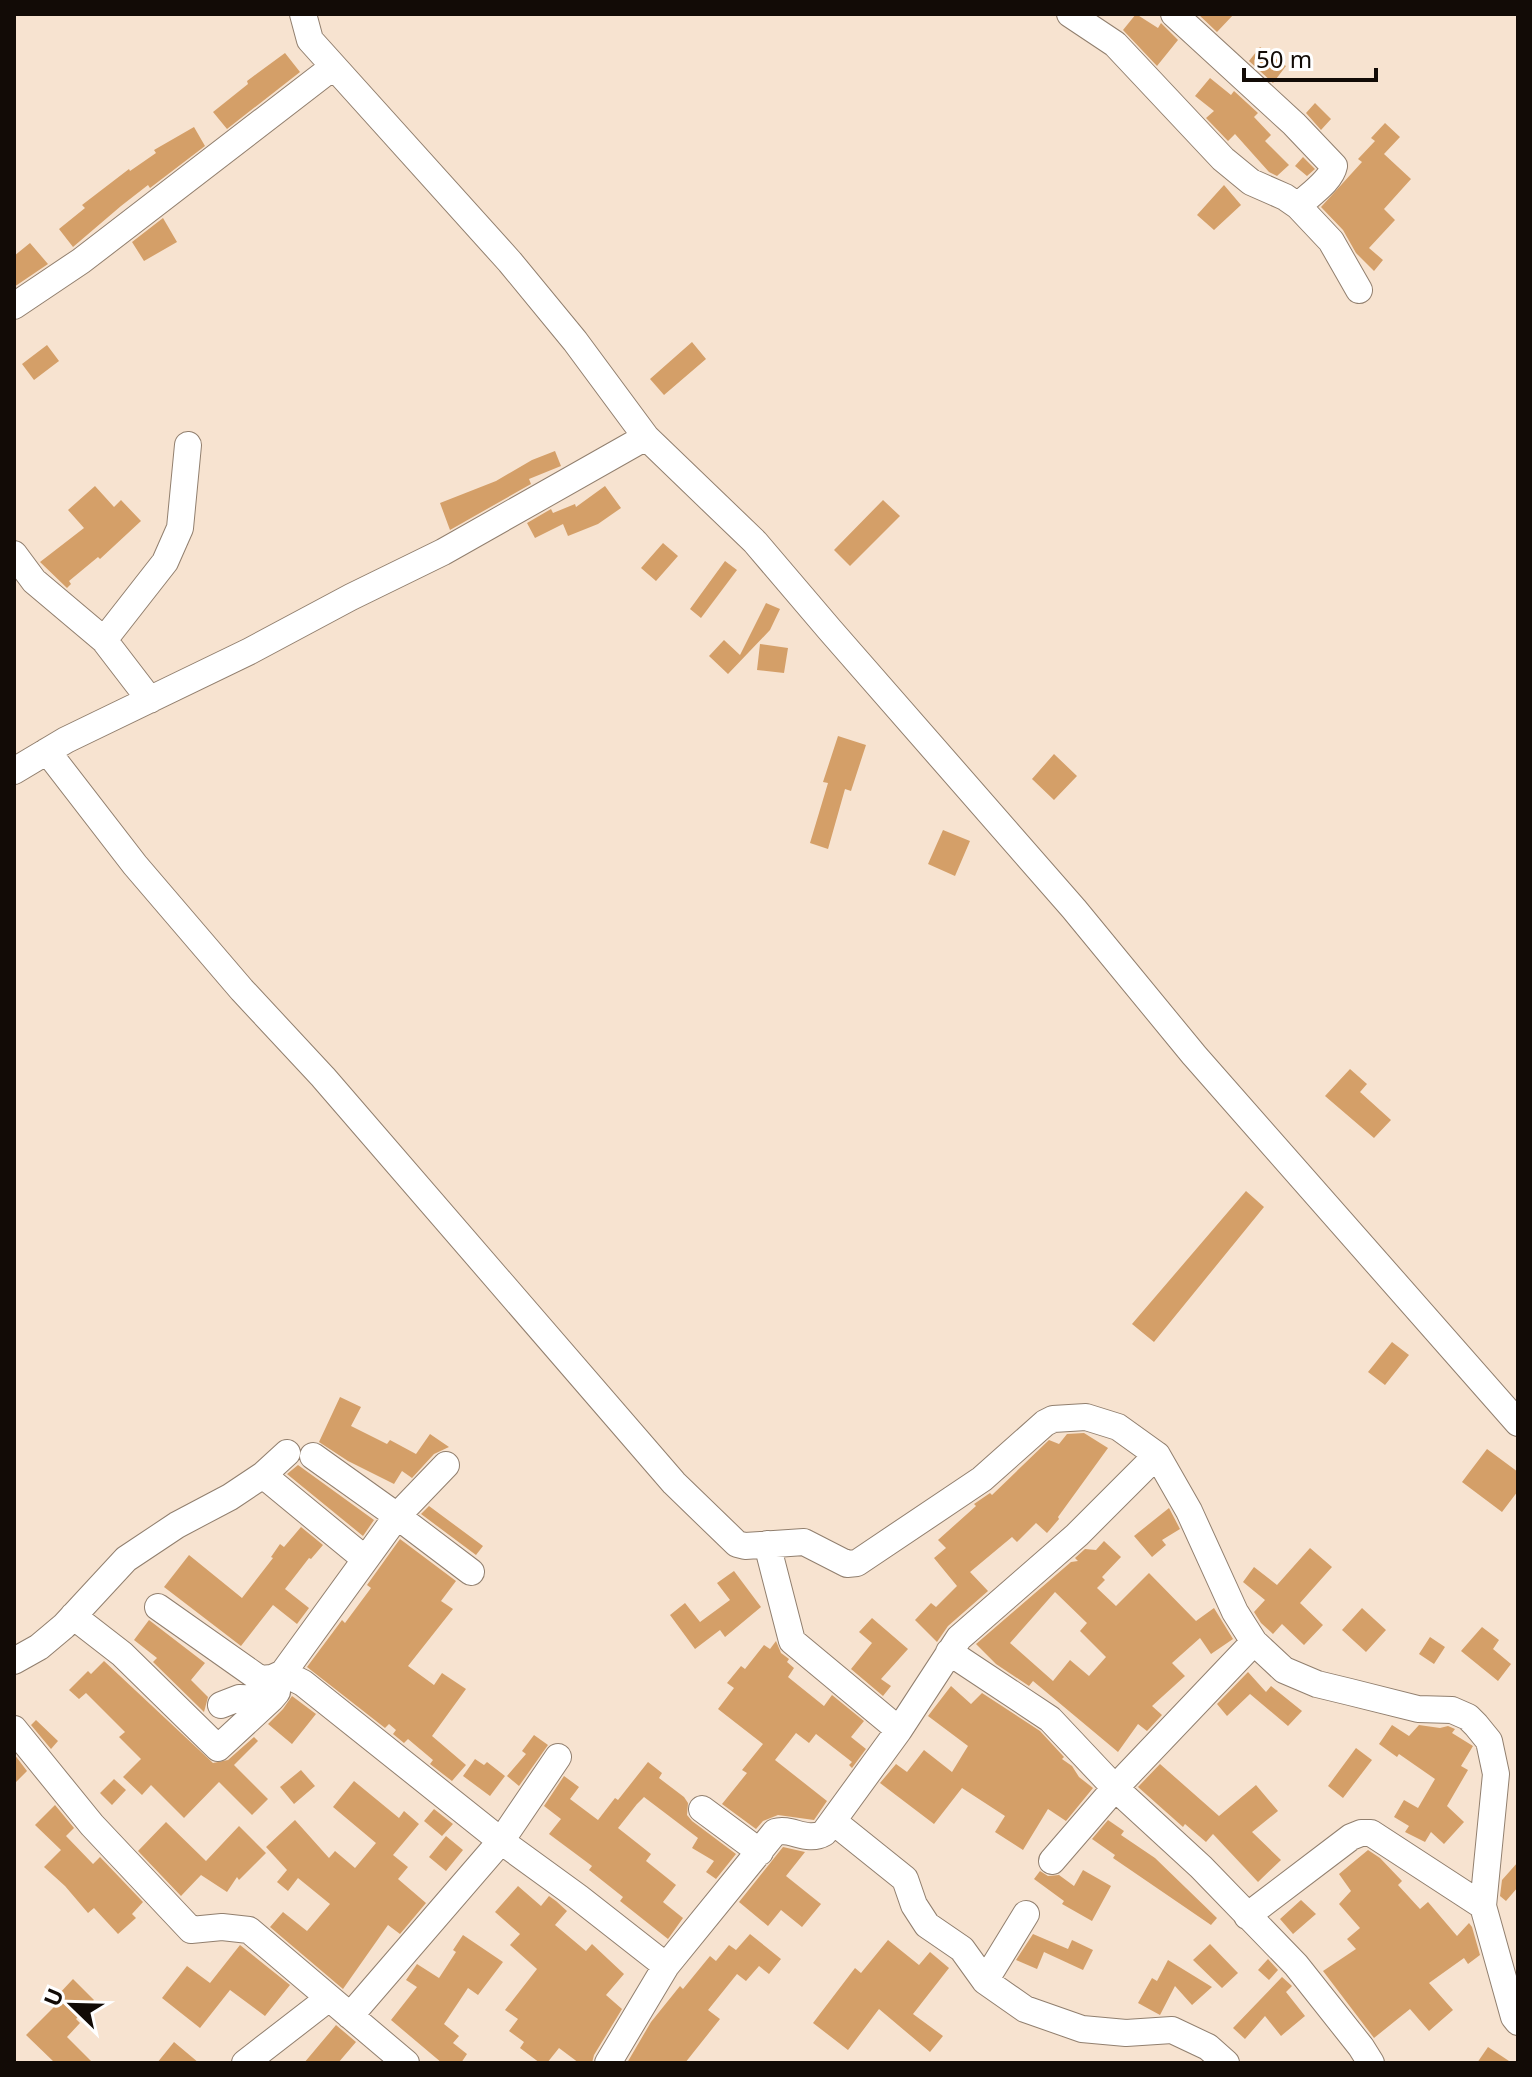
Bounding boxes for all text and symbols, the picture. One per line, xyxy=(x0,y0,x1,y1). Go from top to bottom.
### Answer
scale bar xyxy=(1244,32,1376,82)
text: 50 m xyxy=(1256,42,1312,75)
north arrow xyxy=(32,1965,112,2045)
text: U xyxy=(36,1983,70,2010)

